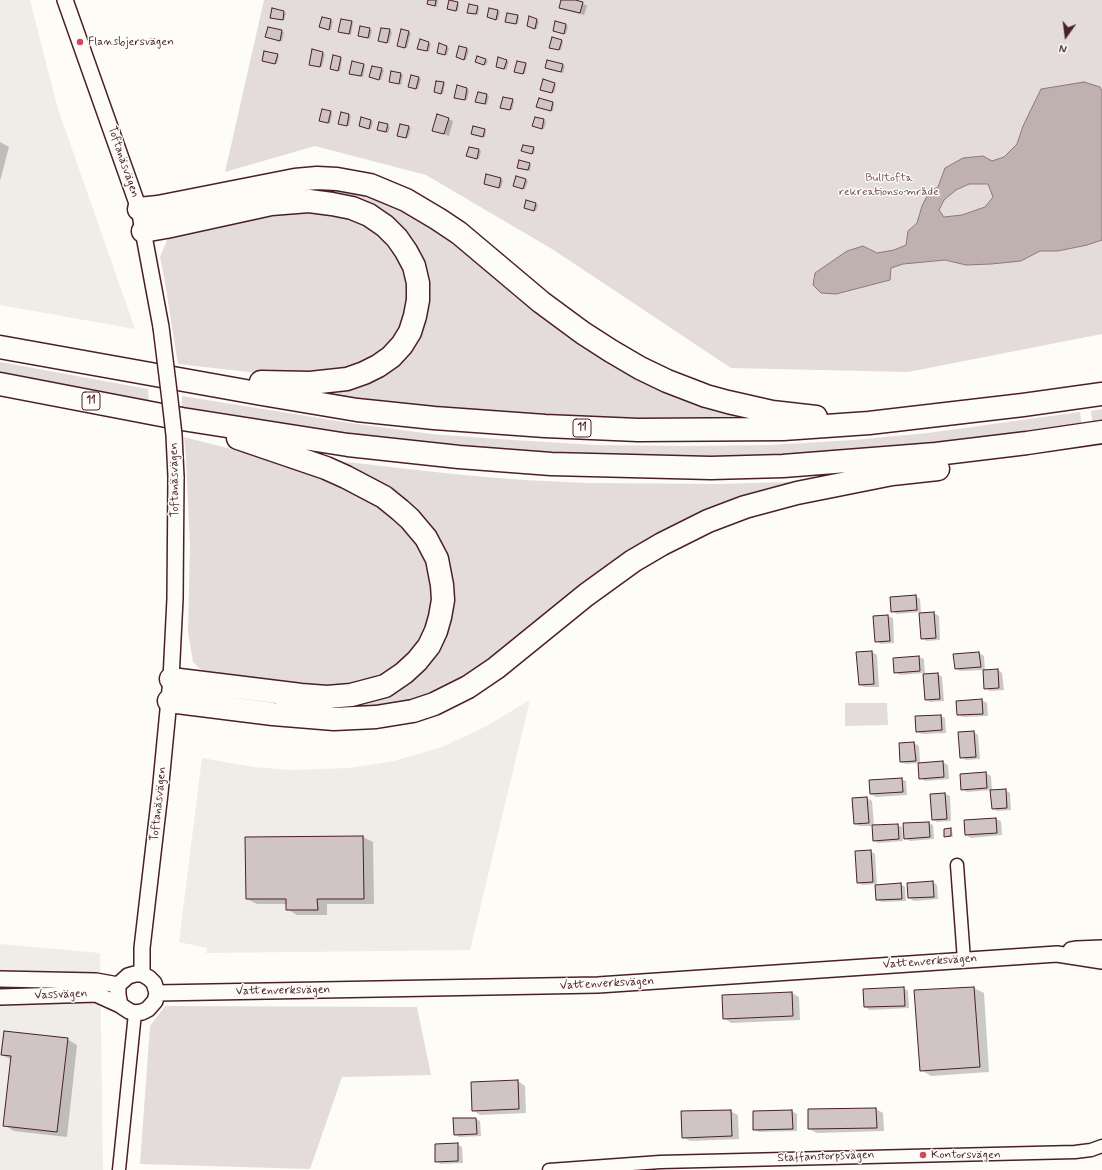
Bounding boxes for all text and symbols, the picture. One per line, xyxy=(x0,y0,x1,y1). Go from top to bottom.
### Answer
north arrow xyxy=(1046,16,1086,56)
place label: Flansbjersvägen xyxy=(88,35,174,49)
marker: Flansbjersvägen xyxy=(75,37,85,47)
text: N xyxy=(1058,40,1068,55)
street label: Toftanäsvägen xyxy=(104,124,142,200)
park label: Bulltofta rekreationsområde xyxy=(839,171,939,199)
road number: 11 xyxy=(82,392,100,410)
road number: 11 xyxy=(573,419,591,437)
street label: Toftanäsvägen xyxy=(167,443,183,517)
street label: Toftanäsvägen xyxy=(148,766,170,842)
street label: Vattenverksvägen xyxy=(882,952,978,972)
street label: Vattenverksvägen xyxy=(559,974,655,994)
street label: Vattenverksvägen xyxy=(236,983,330,999)
street label: Vassvägen xyxy=(34,987,88,1003)
street label: Staffanstorpsvägen xyxy=(777,1148,875,1166)
place label: Kontorsvägen xyxy=(931,1148,1001,1162)
marker: Kontorsvägen xyxy=(918,1150,928,1160)

